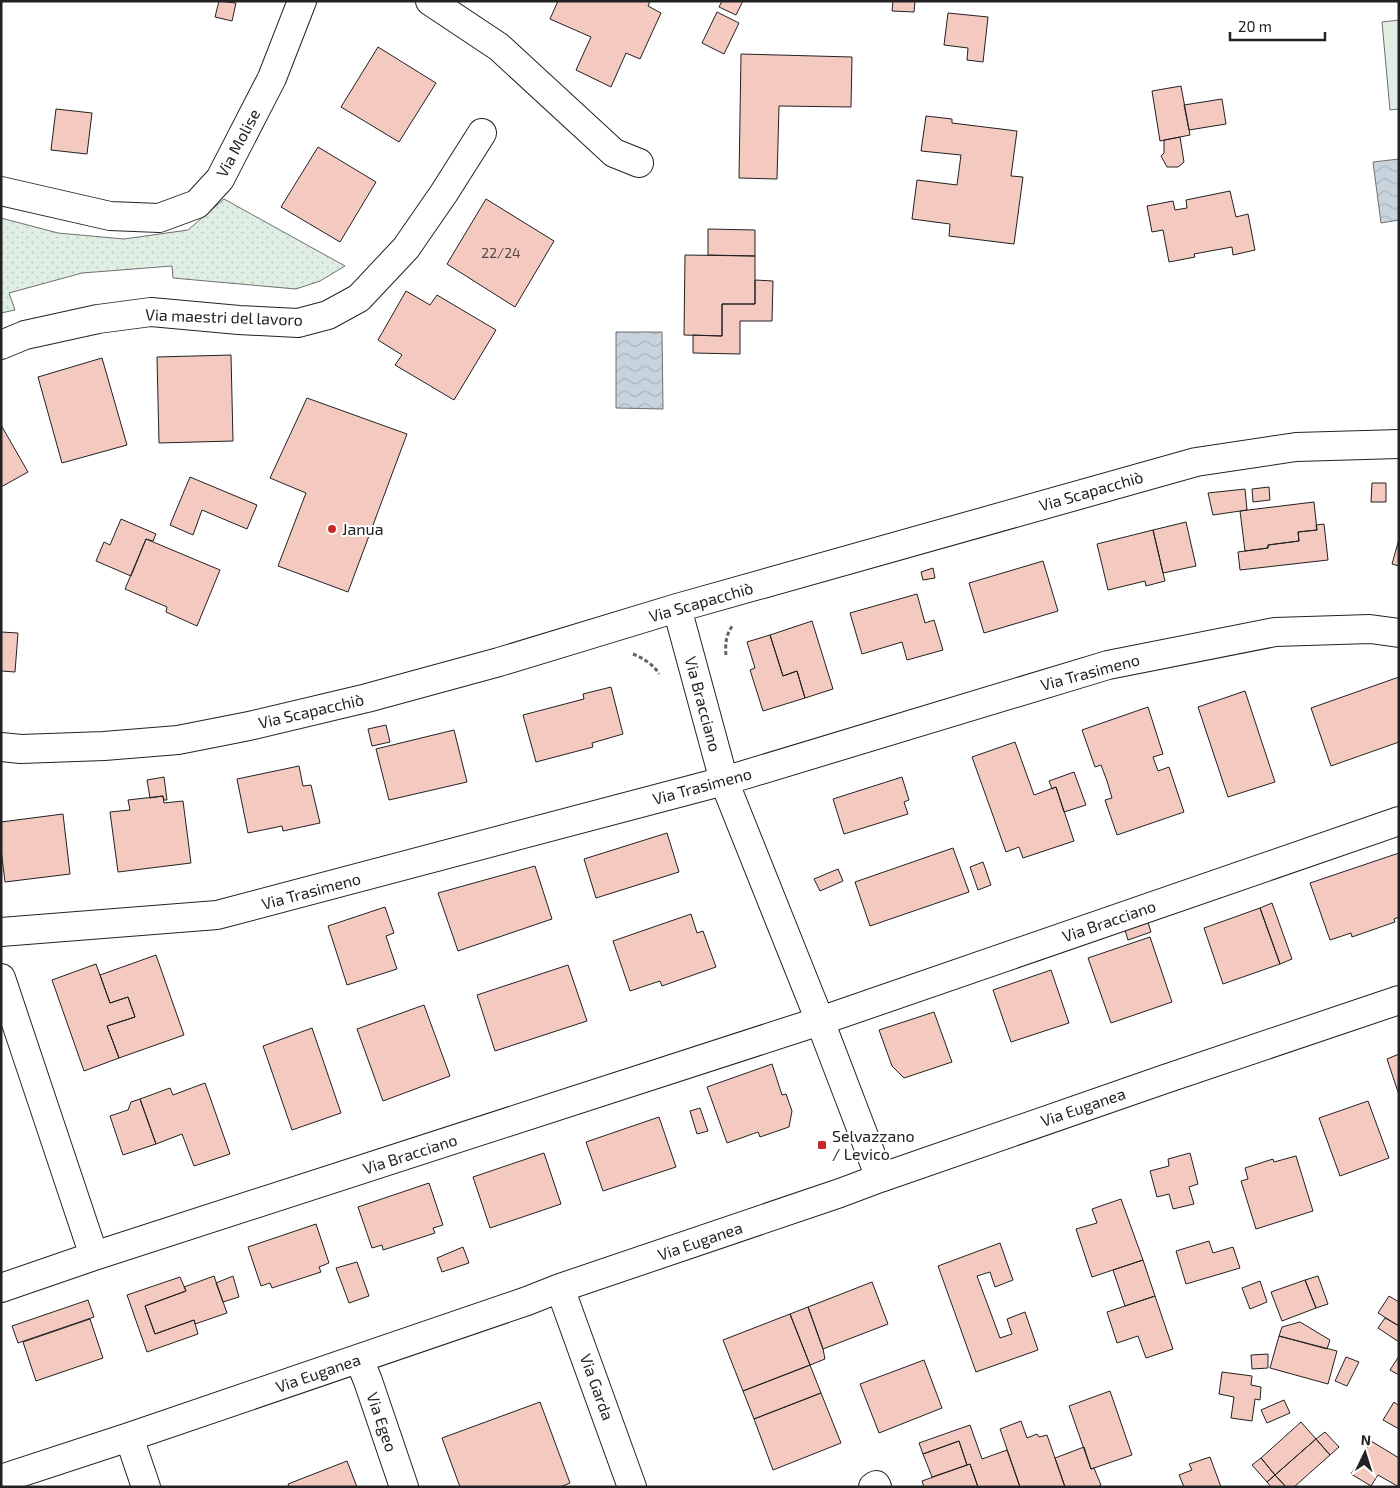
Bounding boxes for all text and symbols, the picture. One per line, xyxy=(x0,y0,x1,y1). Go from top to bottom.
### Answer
scale bar xyxy=(1230,10,1325,42)
text: 20 m xyxy=(1238,17,1272,35)
street label: Via Molise xyxy=(212,105,263,180)
house number: 22/24 xyxy=(481,244,521,261)
street label: Via maestri del lavoro xyxy=(145,304,303,329)
street label: Via Scapacchiò xyxy=(1037,467,1145,514)
place label: Janua xyxy=(342,519,383,538)
marker: Janua xyxy=(326,523,338,535)
street label: Via Scapacchiò xyxy=(647,578,755,625)
street label: Via Trasimeno xyxy=(1038,649,1141,694)
street label: Via Bracciano xyxy=(682,654,725,754)
street label: Via Scapacchiò xyxy=(256,689,365,732)
street label: Via Trasimeno xyxy=(650,763,753,808)
street label: Via Trasimeno xyxy=(259,868,362,913)
street label: Via Bracciano xyxy=(1059,896,1158,945)
street label: Via Euganea xyxy=(1038,1083,1128,1130)
place label: Selvazzano / Levico xyxy=(832,1126,915,1163)
street label: Via Bracciano xyxy=(360,1129,459,1178)
marker: Selvazzano / Levico xyxy=(816,1139,828,1151)
street label: Via Euganea xyxy=(655,1217,745,1264)
street label: Via Euganea xyxy=(273,1349,363,1396)
street label: Via Garda xyxy=(577,1351,618,1423)
street label: Via Egeo xyxy=(363,1390,401,1454)
north arrow xyxy=(1340,1428,1390,1478)
text: N xyxy=(1360,1431,1372,1448)

